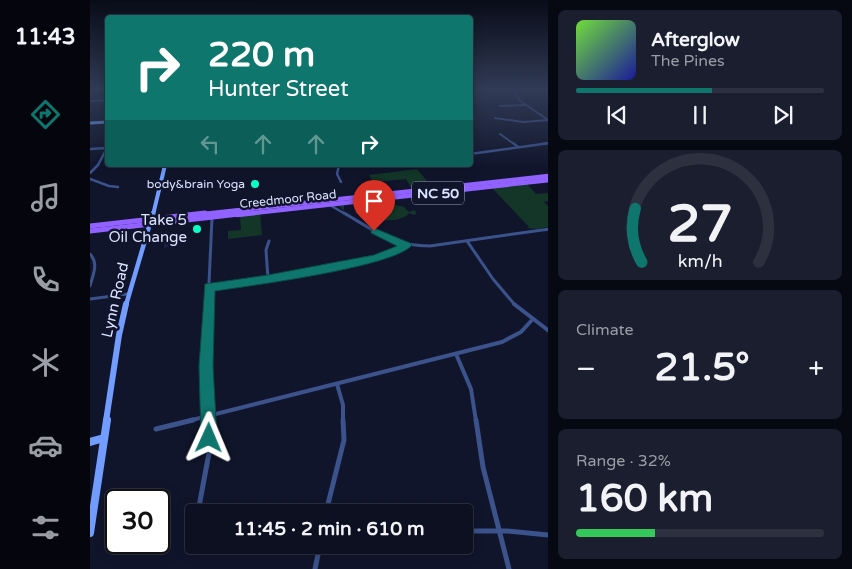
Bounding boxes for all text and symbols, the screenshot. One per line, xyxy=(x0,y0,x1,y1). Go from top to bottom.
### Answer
text: 11:43 xyxy=(15,24,75,50)
text: Afterglow xyxy=(651,29,740,51)
text: 220 m xyxy=(208,34,315,76)
icon: right xyxy=(125,35,190,100)
text: The Pines xyxy=(651,51,725,71)
text: Hunter Street xyxy=(208,76,349,102)
icon: directions xyxy=(28,97,63,132)
icon: previous xyxy=(603,101,631,129)
icon: pause xyxy=(686,101,714,129)
icon: next xyxy=(769,101,797,129)
icon: left xyxy=(196,130,224,158)
icon: ahead xyxy=(249,130,277,158)
icon: ahead xyxy=(302,130,330,158)
icon: right xyxy=(355,130,383,158)
place label: body&brain Yoga xyxy=(147,177,245,191)
marker: body&brain Yoga xyxy=(249,178,261,190)
icon: music xyxy=(28,180,63,215)
pin xyxy=(353,180,395,231)
road number: NC 50 xyxy=(412,182,464,204)
street label: Creedmoor Road xyxy=(239,187,337,211)
icon: arrive xyxy=(360,187,388,215)
text: 27 xyxy=(667,193,733,256)
place label: Take 5 Oil Change xyxy=(109,211,187,246)
marker: Take 5 Oil Change xyxy=(191,223,203,235)
text: km/h xyxy=(678,251,722,272)
street label: Lynn Road xyxy=(98,261,132,339)
icon: phone xyxy=(28,262,63,297)
text: Climate xyxy=(576,320,634,340)
icon: climate xyxy=(28,345,63,380)
text: 21.5° xyxy=(655,345,750,391)
text: − xyxy=(576,352,596,386)
text: + xyxy=(808,352,824,386)
position arrow xyxy=(182,411,234,463)
icon: car xyxy=(28,428,63,463)
text: Range · 32% xyxy=(576,451,671,471)
text: 160 km xyxy=(576,476,713,522)
speed limit sign: 30 xyxy=(105,489,170,554)
icon: filters xyxy=(28,510,63,545)
text: 11:45 · 2 min · 610 m xyxy=(233,518,425,540)

